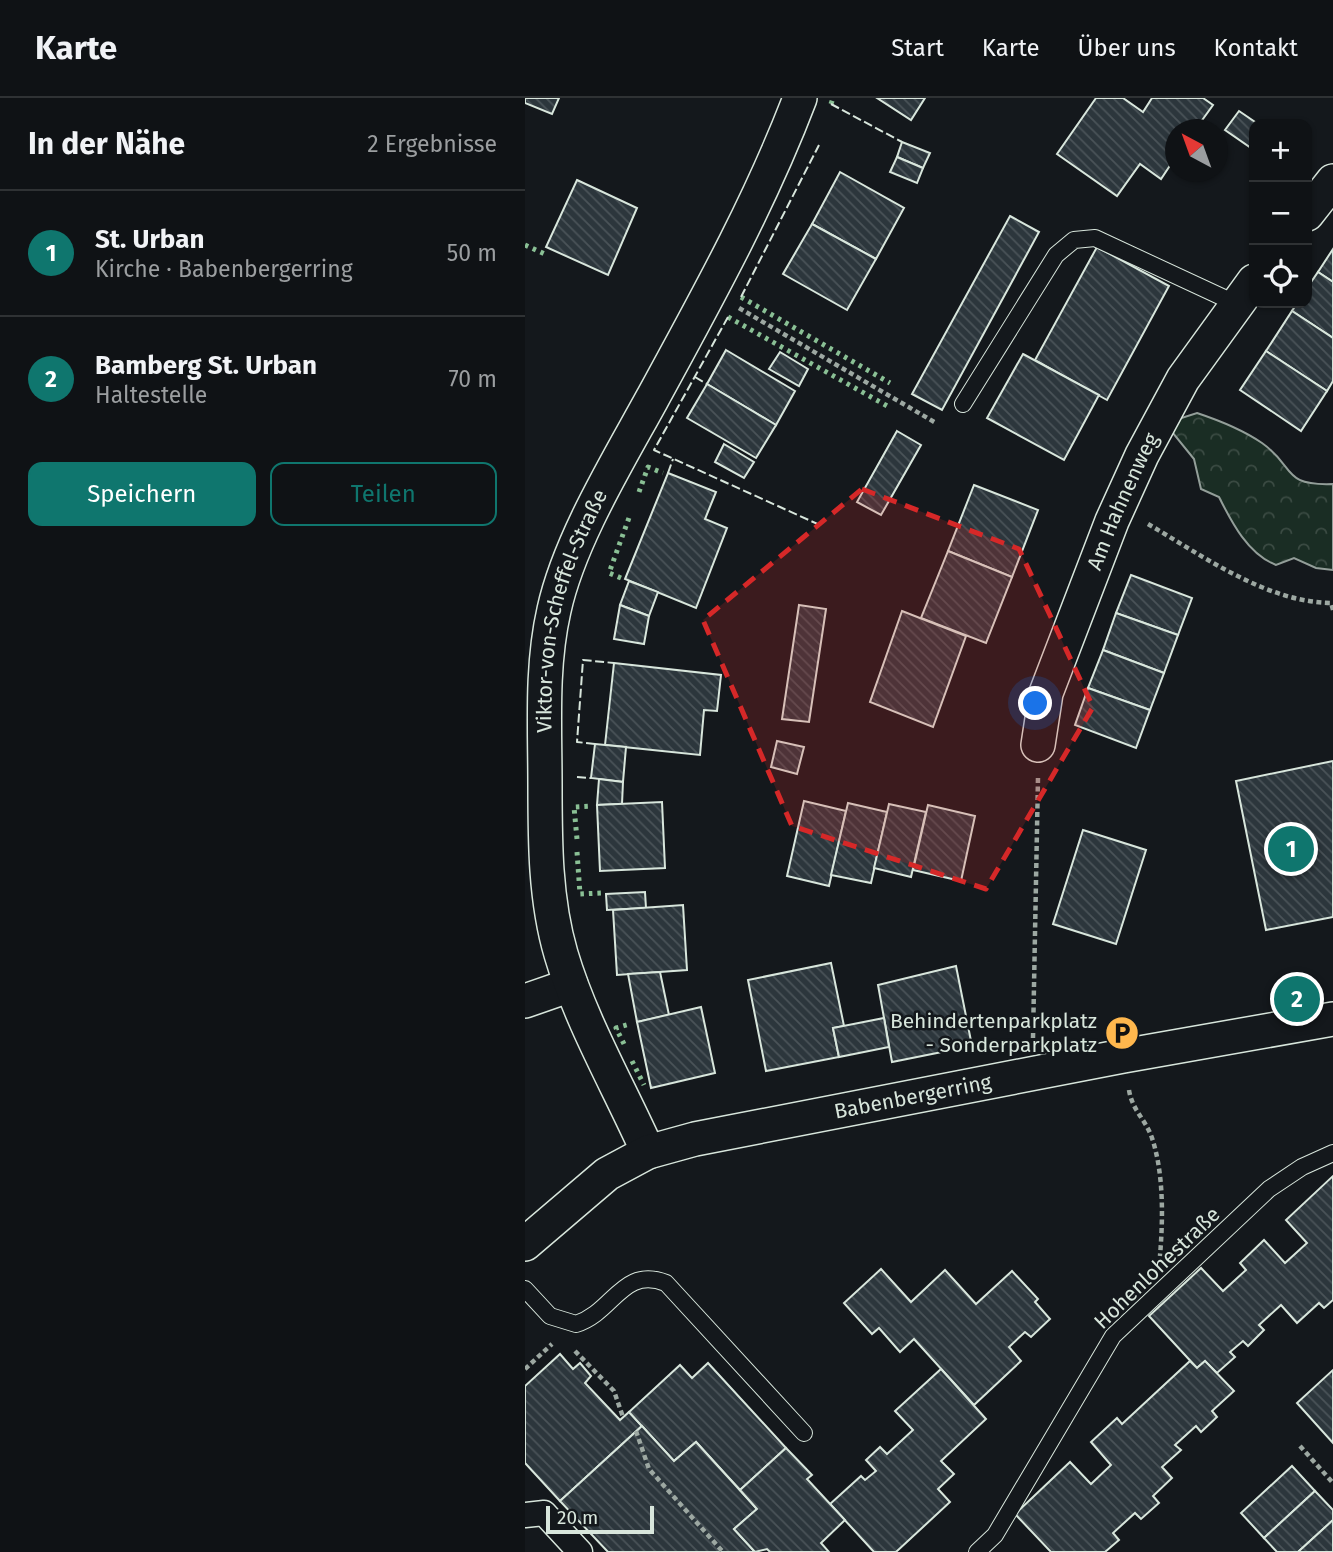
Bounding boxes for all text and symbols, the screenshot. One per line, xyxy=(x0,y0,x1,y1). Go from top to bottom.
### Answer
text: Karte xyxy=(35,28,117,68)
text: Start xyxy=(891,34,944,62)
text: Karte xyxy=(982,34,1040,62)
text: Über uns xyxy=(1078,34,1176,62)
text: Kontakt xyxy=(1214,34,1298,62)
north arrow xyxy=(1165,119,1228,182)
map controls xyxy=(1249,119,1312,308)
button: + xyxy=(1249,119,1312,182)
text: In der Nähe xyxy=(28,126,185,162)
text: 2 Ergebnisse xyxy=(367,130,497,158)
button: − xyxy=(1249,182,1312,245)
text: St. Urban xyxy=(95,224,204,255)
text: 1 xyxy=(46,239,56,267)
text: 50 m xyxy=(447,239,497,267)
button: locate xyxy=(1249,245,1312,308)
text: Kirche · Babenbergerring xyxy=(95,255,353,283)
text: Bamberg St. Urban xyxy=(95,350,317,381)
text: 2 xyxy=(45,365,57,393)
text: 70 m xyxy=(448,365,497,393)
text: Haltestelle xyxy=(95,381,207,409)
street label: Am Hahnenweg xyxy=(1081,428,1165,574)
button: Speichern xyxy=(28,462,256,526)
button: Teilen xyxy=(270,462,497,526)
street label: Viktor-von-Scheffel-Straße xyxy=(531,485,613,733)
your location xyxy=(1018,686,1052,720)
pin: 1 xyxy=(1268,823,1314,875)
pin: 2 xyxy=(1274,973,1320,1025)
place label: Behindertenparkplatz - Sonderparkplatz xyxy=(890,1008,1097,1058)
parking icon: Behindertenparkplatz - Sonderparkplatz xyxy=(1103,1014,1141,1052)
street label: Babenbergerring xyxy=(832,1069,994,1125)
street label: Hohenlohestraße xyxy=(1089,1201,1225,1335)
scale bar xyxy=(546,1503,655,1535)
text: 20 m xyxy=(557,1506,598,1529)

